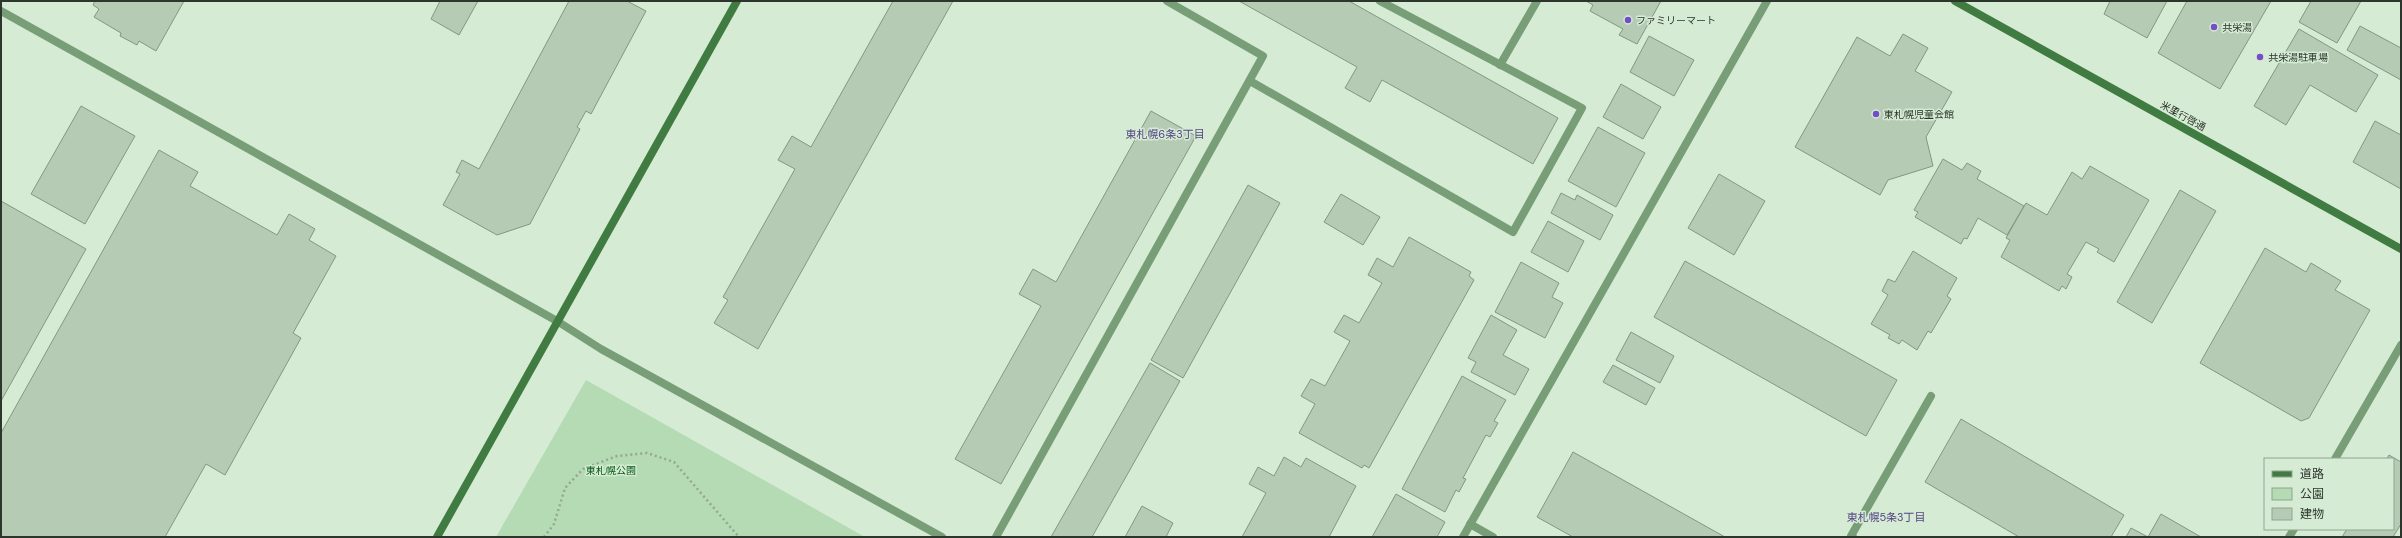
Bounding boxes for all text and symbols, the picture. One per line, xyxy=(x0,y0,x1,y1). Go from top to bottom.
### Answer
place label: ファミリーマート xyxy=(1636,14,1716,27)
marker: ファミリーマート xyxy=(1623,15,1633,25)
place label: 共栄湯 xyxy=(2222,21,2252,34)
marker: 共栄湯 xyxy=(2209,22,2219,32)
place label: 共栄湯駐車場 xyxy=(2268,51,2328,64)
marker: 共栄湯駐車場 xyxy=(2255,52,2265,62)
street label: 米里行啓通 xyxy=(2158,98,2208,134)
place label: 東札幌児童会館 xyxy=(1884,108,1954,121)
marker: 東札幌児童会館 xyxy=(1871,109,1881,119)
district label: 東札幌6条3丁目 xyxy=(1125,127,1205,141)
legend xyxy=(2264,458,2394,530)
park label: 東札幌公園 xyxy=(586,464,636,477)
text: 道路 xyxy=(2300,466,2324,482)
text: 公園 xyxy=(2300,486,2324,502)
text: 建物 xyxy=(2300,506,2324,522)
district label: 東札幌5条3丁目 xyxy=(1846,510,1926,524)

